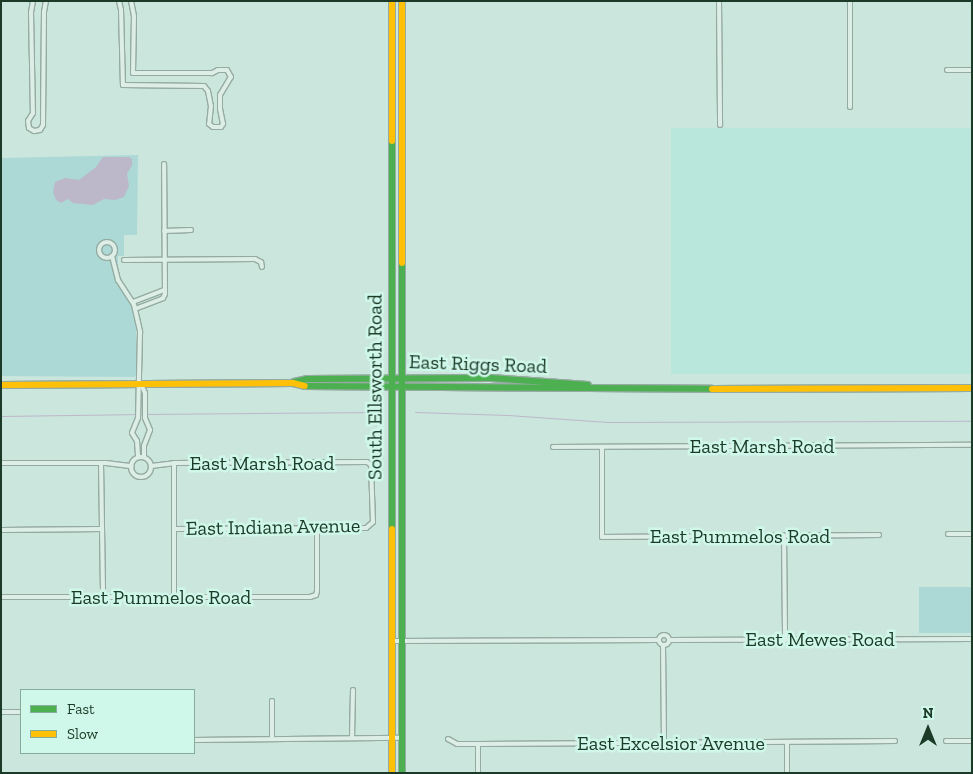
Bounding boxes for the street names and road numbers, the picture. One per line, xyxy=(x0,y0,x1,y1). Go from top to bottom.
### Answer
street label: South Ellsworth Road xyxy=(363,294,387,480)
street label: East Riggs Road xyxy=(408,350,548,378)
street label: East Marsh Road xyxy=(689,434,835,458)
street label: East Marsh Road xyxy=(189,451,335,475)
street label: East Indiana Avenue xyxy=(185,513,361,541)
street label: East Pummelos Road xyxy=(650,524,830,548)
street label: East Pummelos Road xyxy=(71,585,251,609)
street label: East Mewes Road xyxy=(745,627,895,651)
street label: East Excelsior Avenue xyxy=(577,731,765,755)

